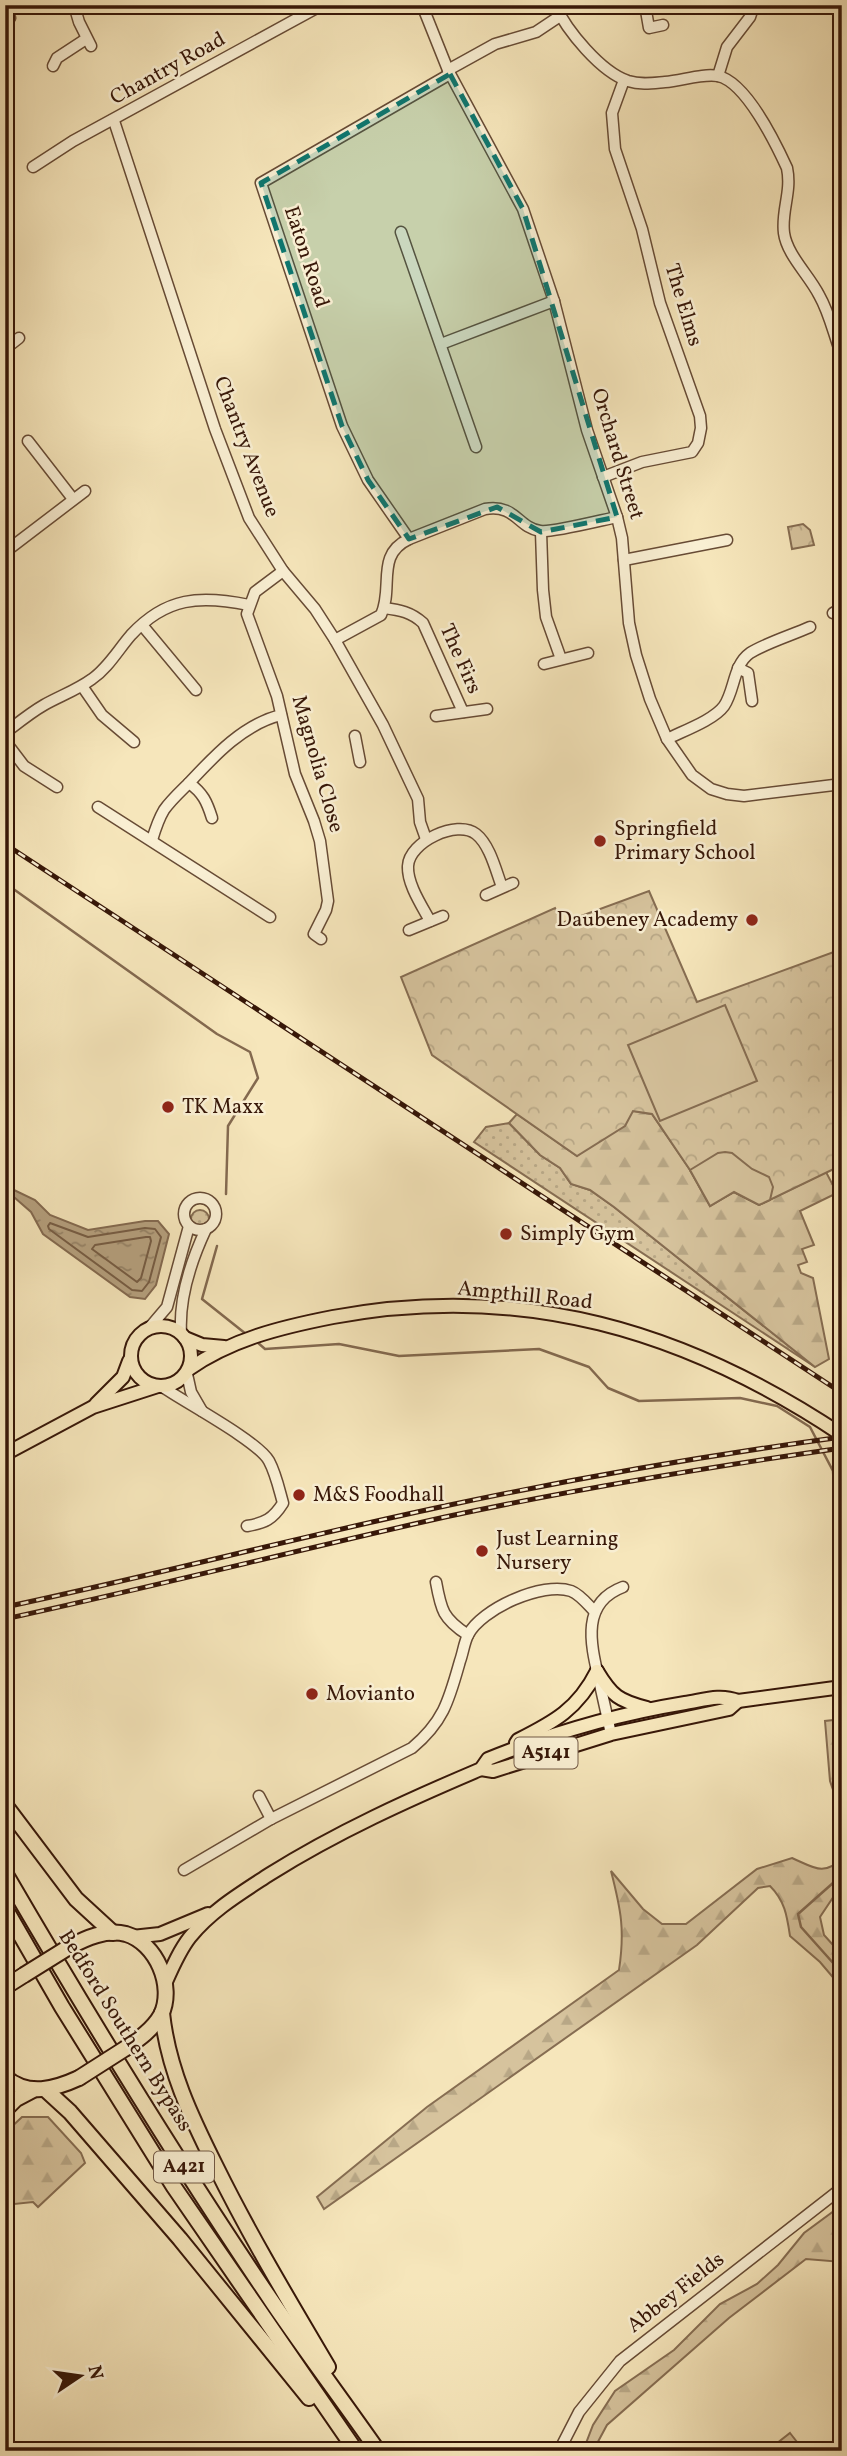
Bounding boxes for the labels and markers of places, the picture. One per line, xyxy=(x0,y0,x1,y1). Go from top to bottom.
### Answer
place label: Springfield Primary School xyxy=(614,815,755,868)
marker: Springfield Primary School xyxy=(592,833,608,849)
place label: Daubeney Academy xyxy=(557,906,739,935)
marker: Daubeney Academy xyxy=(744,912,760,928)
place label: TK Maxx xyxy=(182,1093,264,1122)
marker: TK Maxx xyxy=(160,1099,176,1115)
place label: Simply Gym xyxy=(520,1220,635,1249)
marker: Simply Gym xyxy=(498,1226,514,1242)
place label: M&S Foodhall xyxy=(313,1481,444,1510)
marker: M&S Foodhall xyxy=(291,1487,307,1503)
place label: Just Learning Nursery xyxy=(496,1525,618,1578)
marker: Just Learning Nursery xyxy=(474,1543,490,1559)
place label: Movianto xyxy=(326,1680,415,1709)
marker: Movianto xyxy=(304,1686,320,1702)

